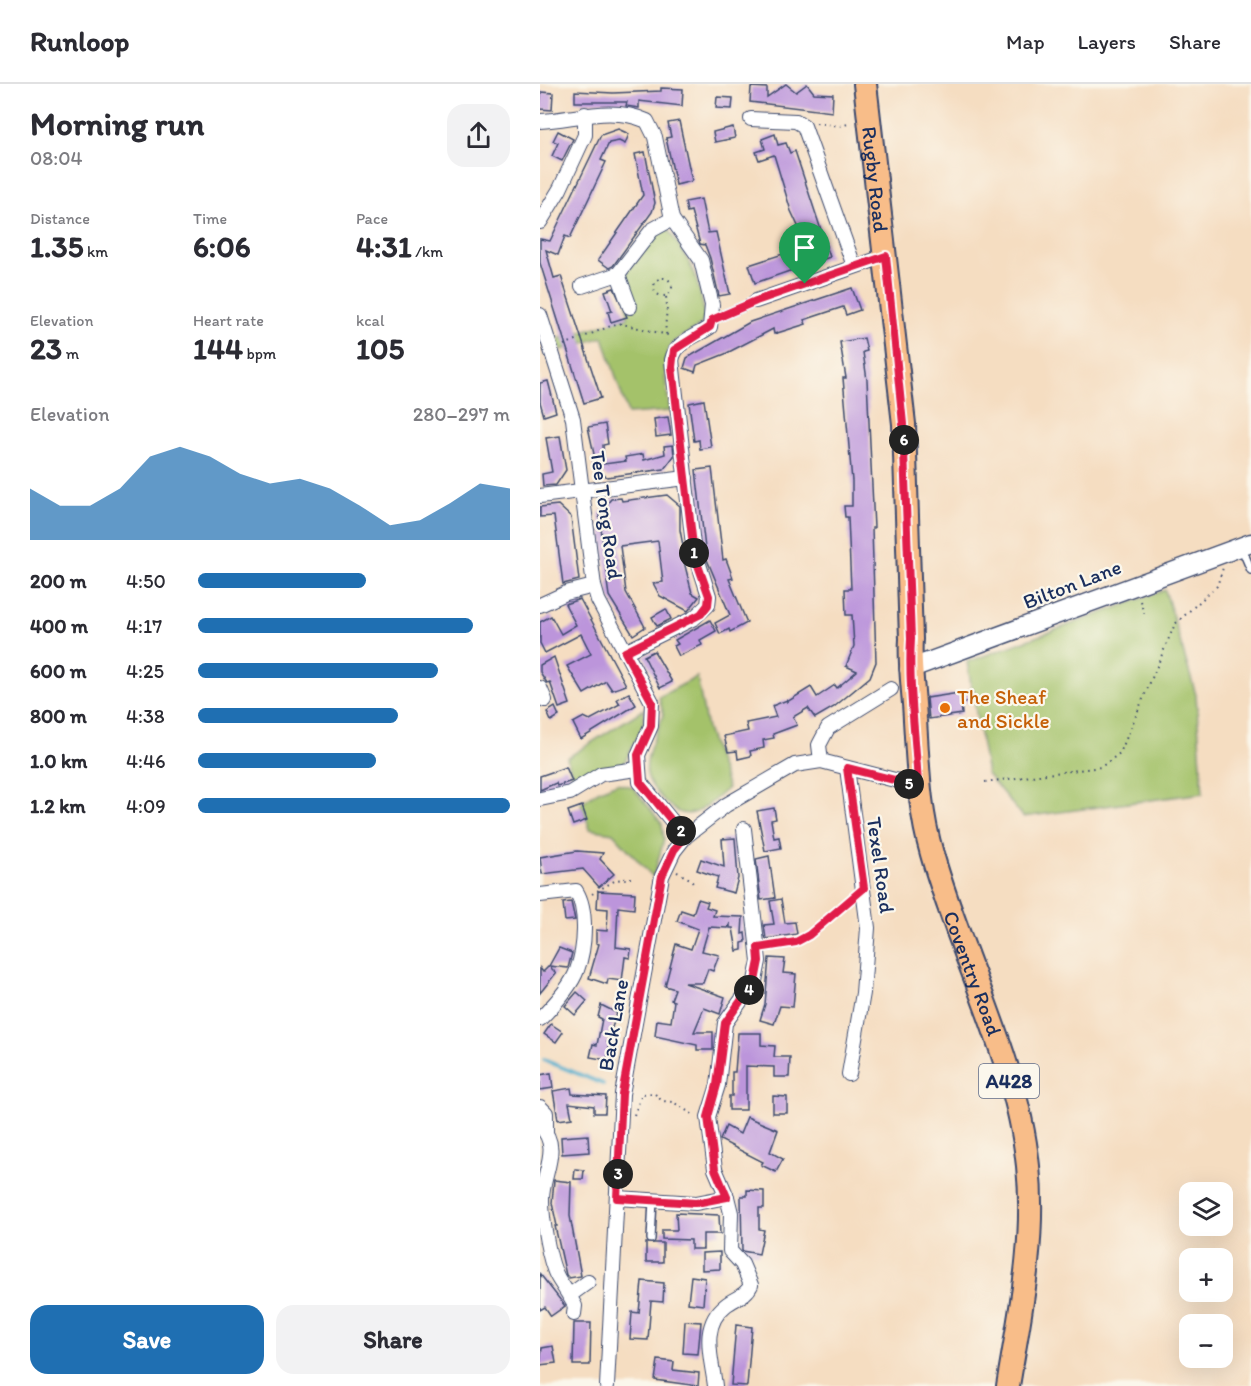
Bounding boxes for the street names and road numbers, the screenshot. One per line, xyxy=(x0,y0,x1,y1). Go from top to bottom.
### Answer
street label: Rugby Road xyxy=(857,125,894,234)
street label: Tee Tong Road xyxy=(586,449,628,581)
street label: Bilton Lane xyxy=(1019,554,1125,614)
street label: Texel Road xyxy=(862,815,900,915)
street label: Coventry Road xyxy=(939,907,1008,1039)
street label: Back Lane xyxy=(593,977,633,1073)
road number: A428 xyxy=(979,1064,1039,1098)

